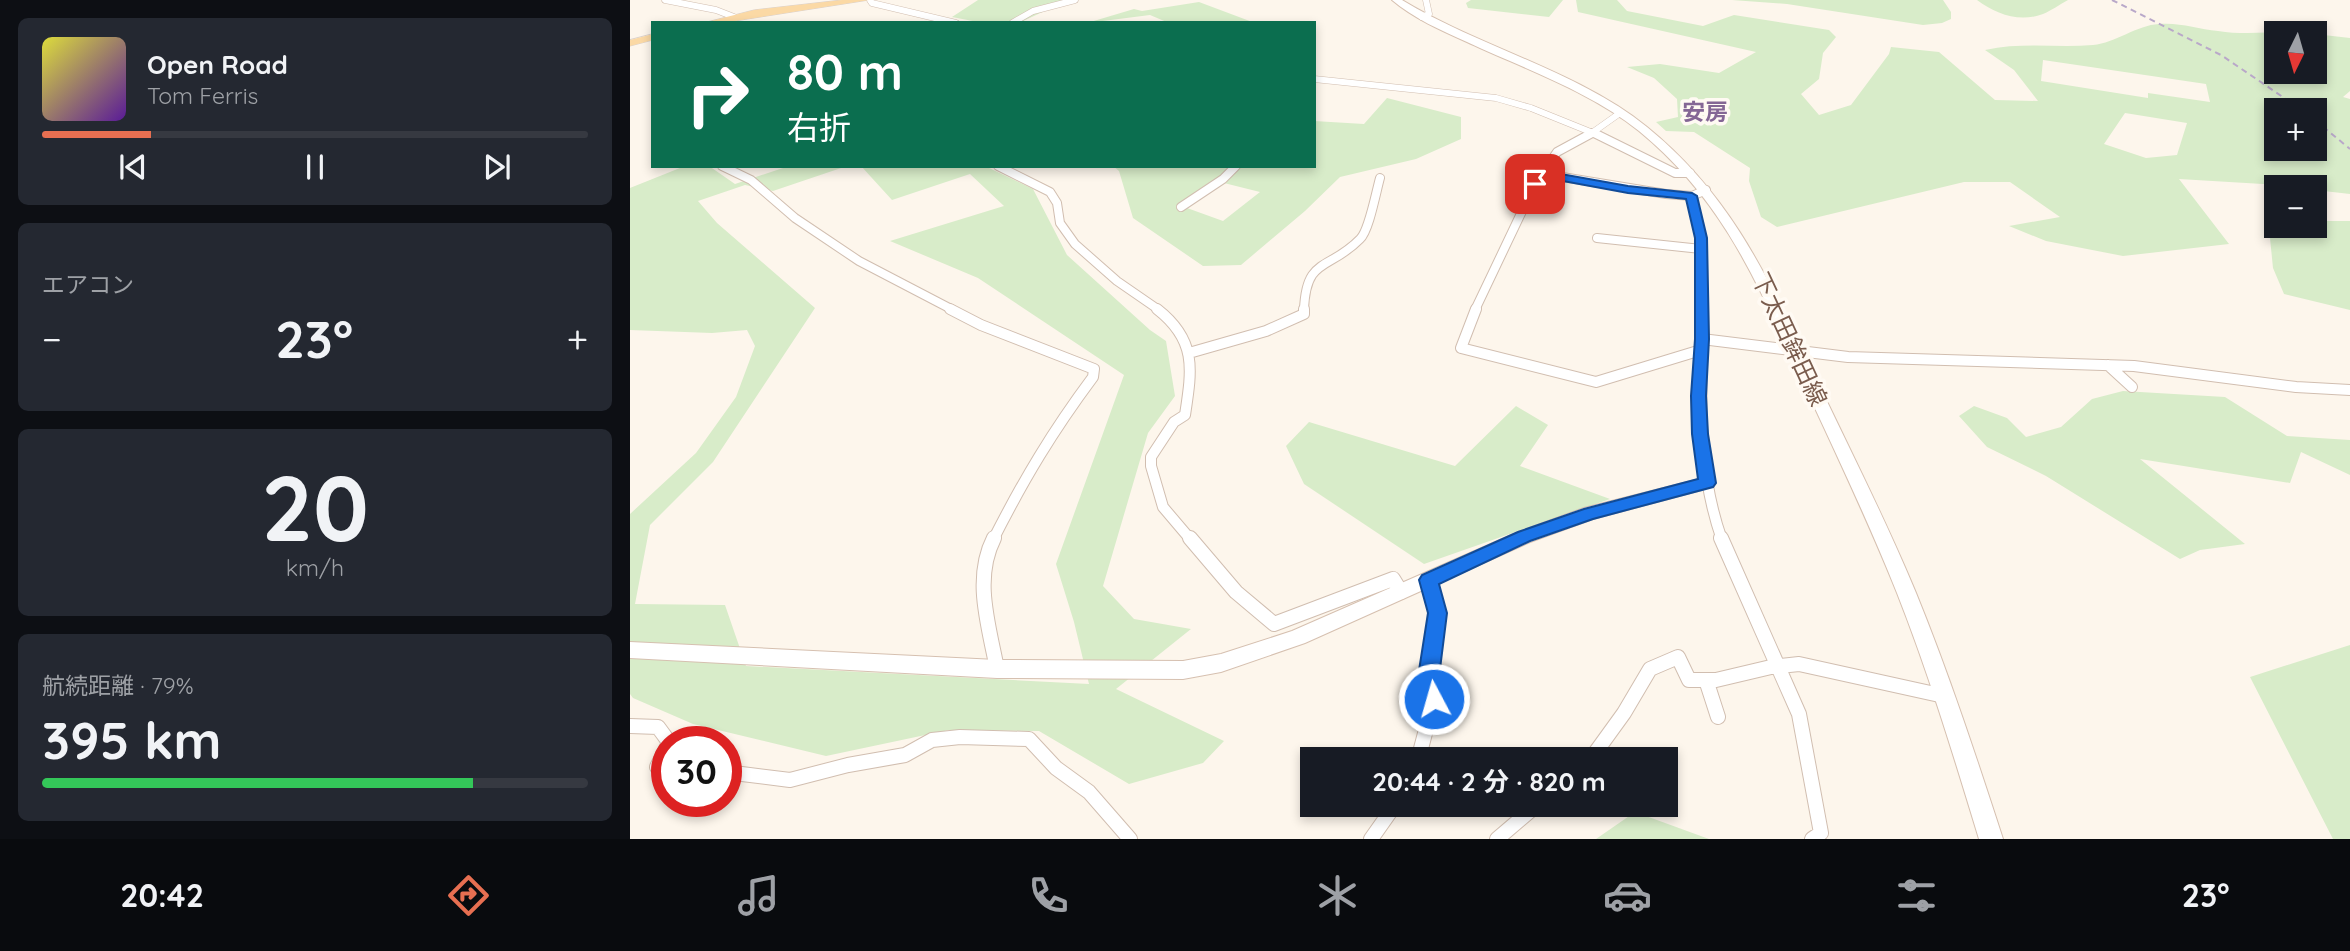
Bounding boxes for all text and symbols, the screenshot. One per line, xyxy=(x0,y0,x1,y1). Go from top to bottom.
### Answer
north arrow xyxy=(2264,21,2328,84)
map controls xyxy=(2264,21,2327,238)
text: 80 m xyxy=(787,41,903,102)
text: Open Road xyxy=(147,48,288,81)
icon: right xyxy=(672,49,763,140)
text: Tom Ferris xyxy=(147,81,258,110)
district label: 安房 xyxy=(1682,97,1728,126)
button: + xyxy=(2264,98,2327,161)
text: 右折 xyxy=(787,107,851,147)
icon: previous xyxy=(114,148,152,186)
icon: pause xyxy=(296,148,334,186)
icon: next xyxy=(478,148,516,186)
pin xyxy=(1505,154,1565,214)
icon: arrive xyxy=(1516,165,1554,203)
button: − xyxy=(2264,175,2327,238)
street label: 下太田鉾田線 xyxy=(1746,267,1834,411)
text: エアコン xyxy=(42,270,134,299)
text: 23° xyxy=(275,306,353,371)
text: − xyxy=(42,315,62,363)
text: + xyxy=(567,315,588,363)
text: 20 xyxy=(261,450,369,564)
text: km/h xyxy=(286,553,344,582)
position arrow xyxy=(1397,662,1471,736)
text: 航続距離 · 79% xyxy=(42,671,194,700)
text: 395 km xyxy=(42,707,222,772)
speed limit sign: 30 xyxy=(651,726,742,817)
text: 20:44 · 2 分 · 820 m xyxy=(1372,765,1606,798)
icon: directions xyxy=(444,871,493,920)
icon: music xyxy=(734,871,783,920)
icon: phone xyxy=(1024,871,1073,920)
icon: climate xyxy=(1313,871,1362,920)
icon: car xyxy=(1603,871,1652,920)
icon: filters xyxy=(1892,871,1941,920)
text: 20:42 xyxy=(120,875,204,915)
text: 23° xyxy=(2182,875,2230,915)

